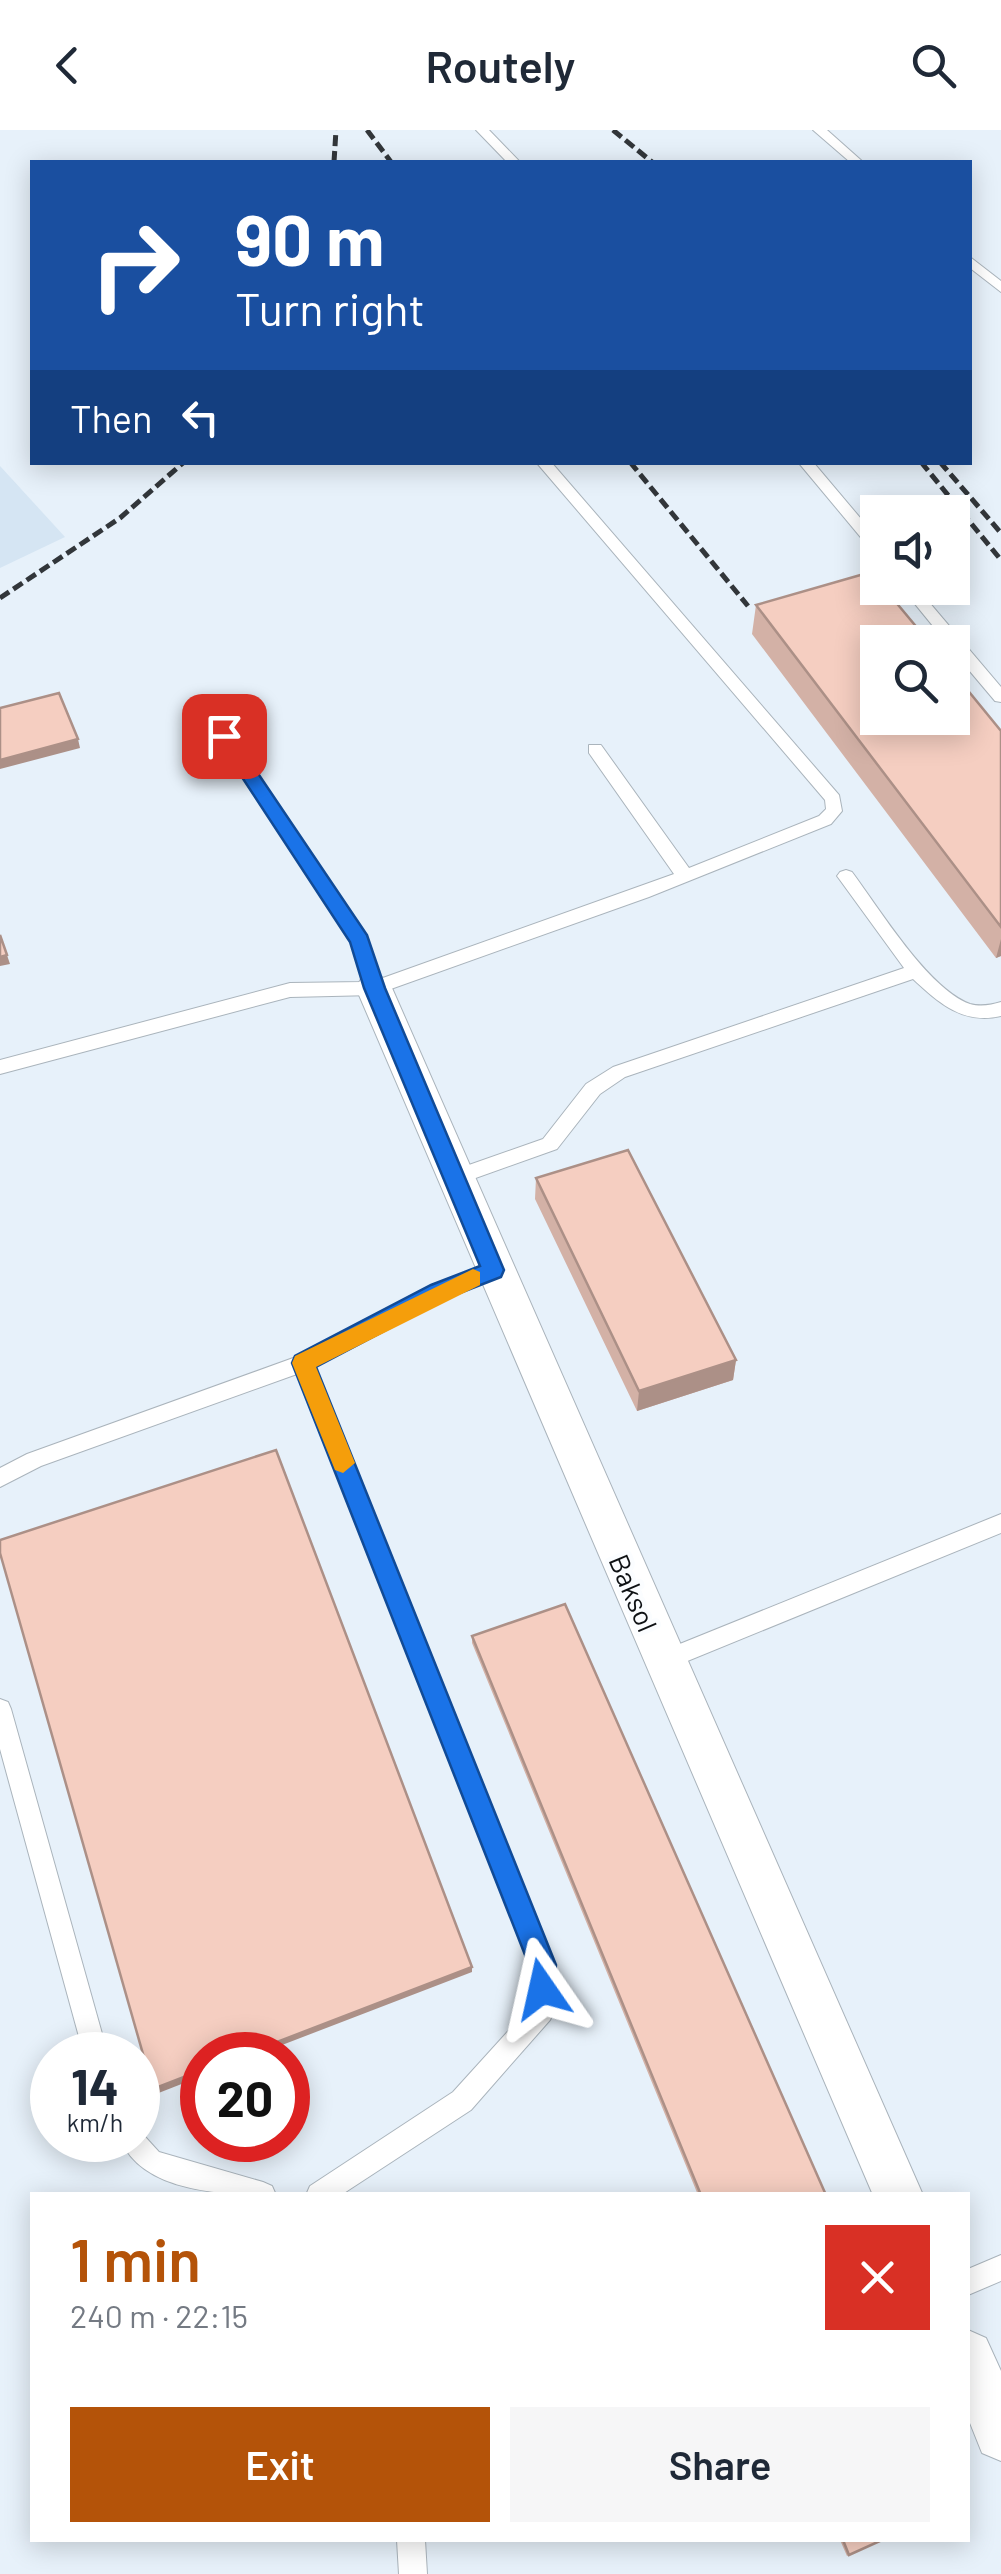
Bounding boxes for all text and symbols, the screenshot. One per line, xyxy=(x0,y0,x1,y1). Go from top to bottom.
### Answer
icon: back xyxy=(40,38,95,93)
text: Routely xyxy=(425,38,576,92)
icon: search xyxy=(906,38,961,93)
text: 90 m xyxy=(235,196,385,280)
icon: right xyxy=(70,200,200,330)
text: Turn right xyxy=(235,281,425,335)
icon: left xyxy=(173,390,228,445)
text: Then xyxy=(70,395,153,441)
map controls xyxy=(860,495,970,735)
button: sound xyxy=(860,495,970,605)
button: search xyxy=(860,625,970,735)
pin xyxy=(182,694,267,779)
icon: arrive xyxy=(197,709,252,764)
street label: Baksol xyxy=(602,1549,665,1636)
position arrow xyxy=(490,1937,594,2041)
speed limit sign: 20 xyxy=(180,2032,310,2162)
text: 14 xyxy=(71,2055,119,2115)
text: km/h xyxy=(67,2107,123,2137)
text: 1 min xyxy=(70,2222,201,2294)
button: close xyxy=(825,2225,930,2330)
text: 240 m · 22:15 xyxy=(70,2296,248,2334)
button: Exit xyxy=(70,2407,490,2522)
button: Share xyxy=(510,2407,930,2522)

